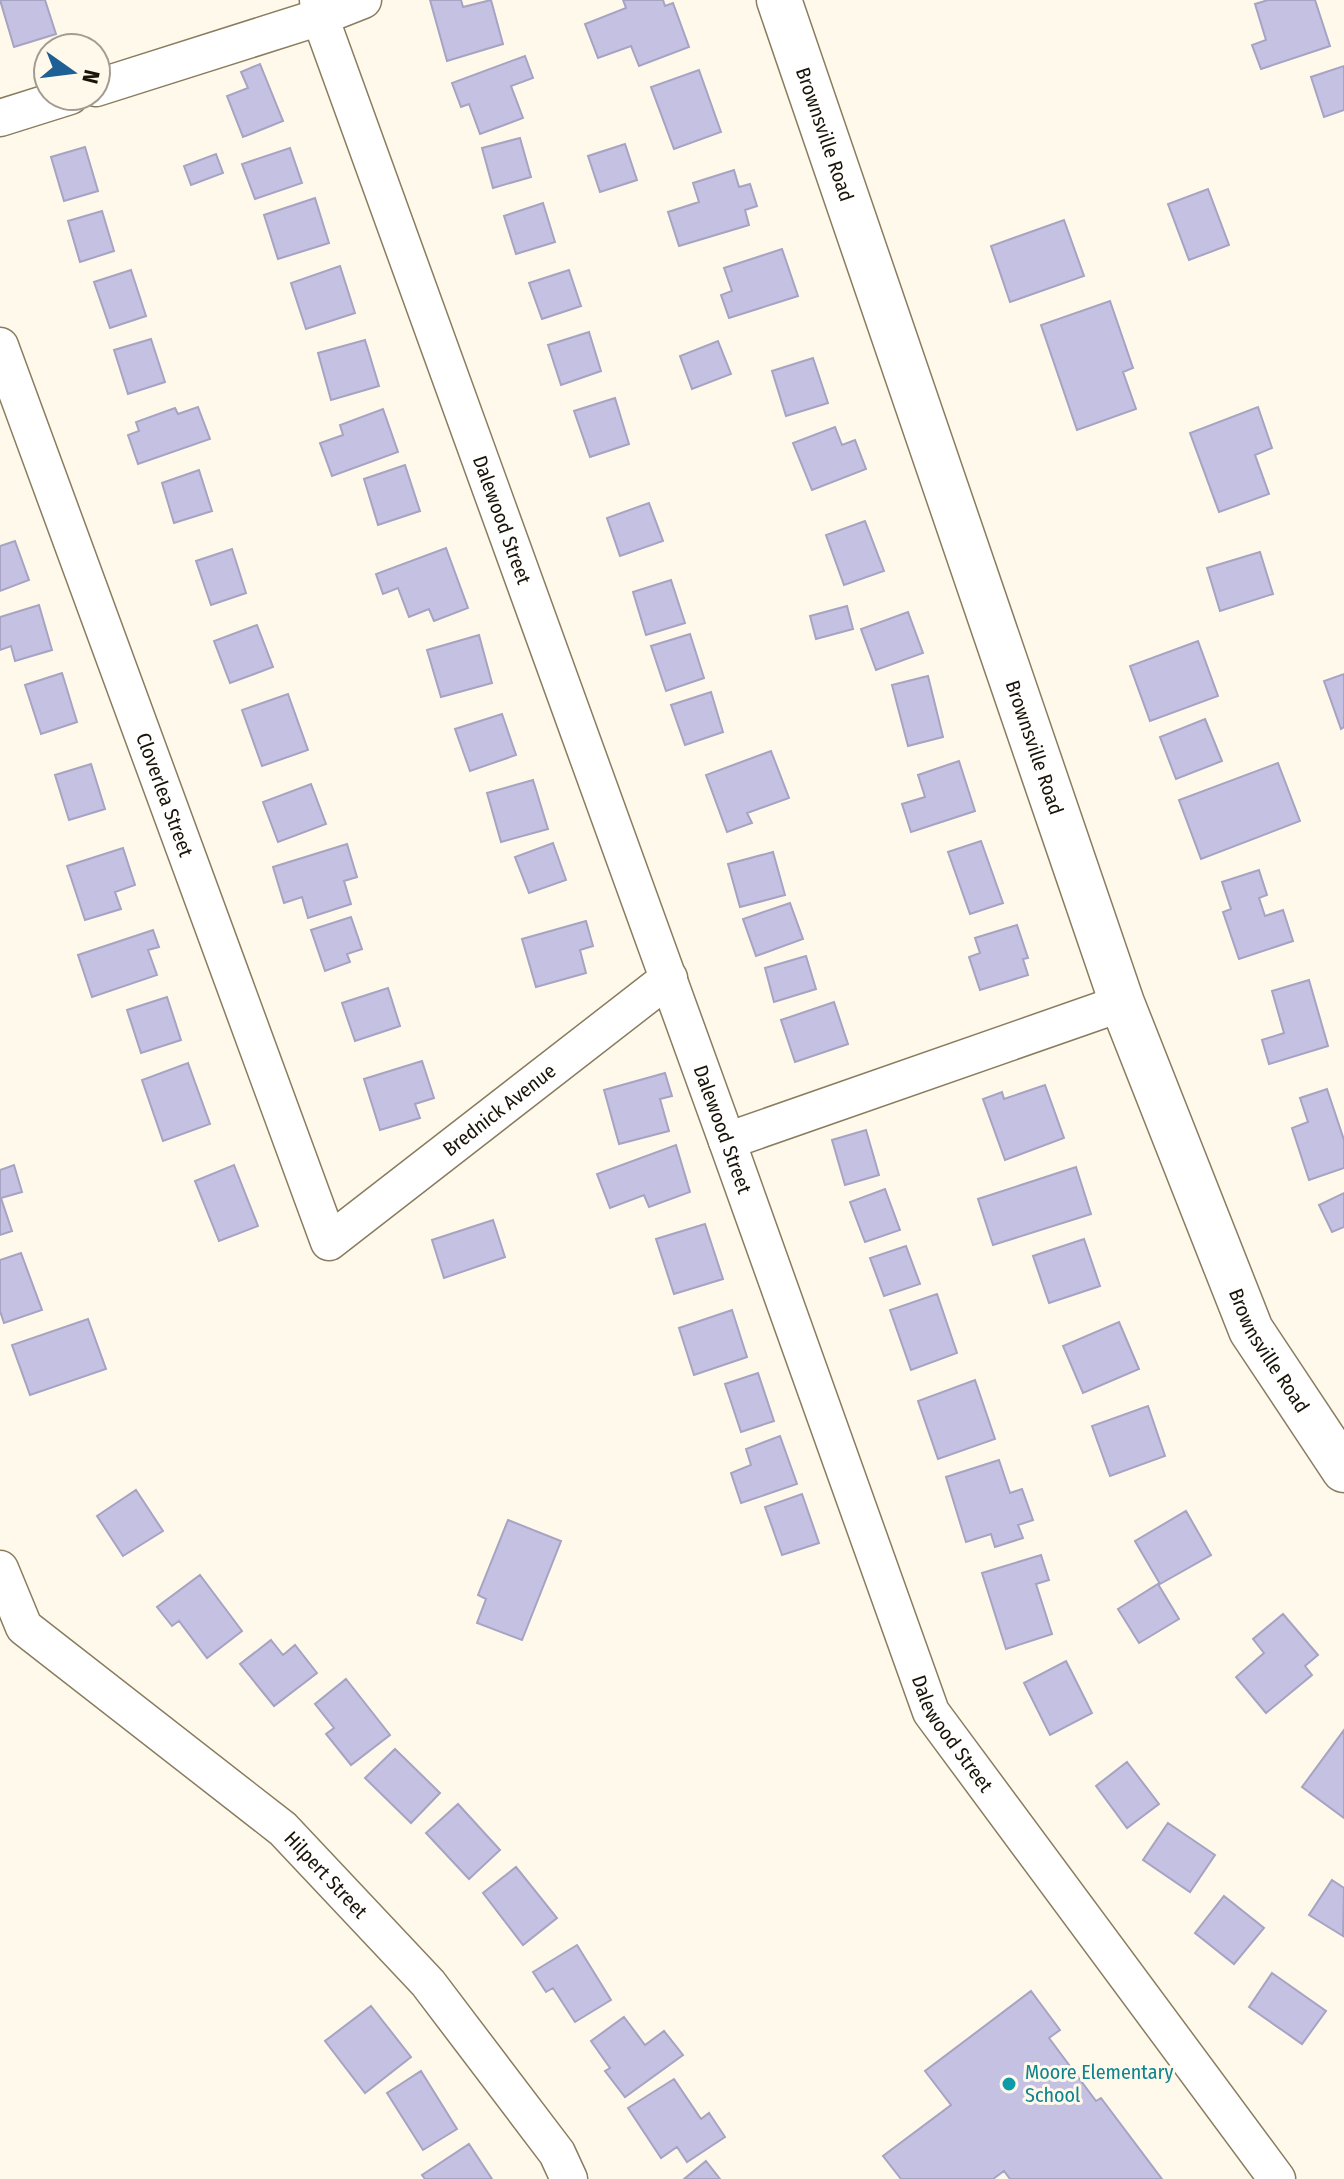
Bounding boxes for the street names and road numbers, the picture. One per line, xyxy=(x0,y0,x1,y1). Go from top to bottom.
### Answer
street label: Brownsville Road xyxy=(791,64,859,205)
street label: Dalewood Street xyxy=(468,452,537,588)
street label: Brownsville Road xyxy=(1001,677,1069,818)
street label: Cloverlea Street xyxy=(131,730,199,860)
street label: Brednick Avenue xyxy=(438,1059,560,1161)
street label: Dalewood Street xyxy=(688,1062,757,1197)
street label: Brownsville Road xyxy=(1224,1285,1314,1417)
street label: Dalewood Street xyxy=(907,1672,998,1797)
street label: Hilpert Street xyxy=(279,1826,373,1923)

